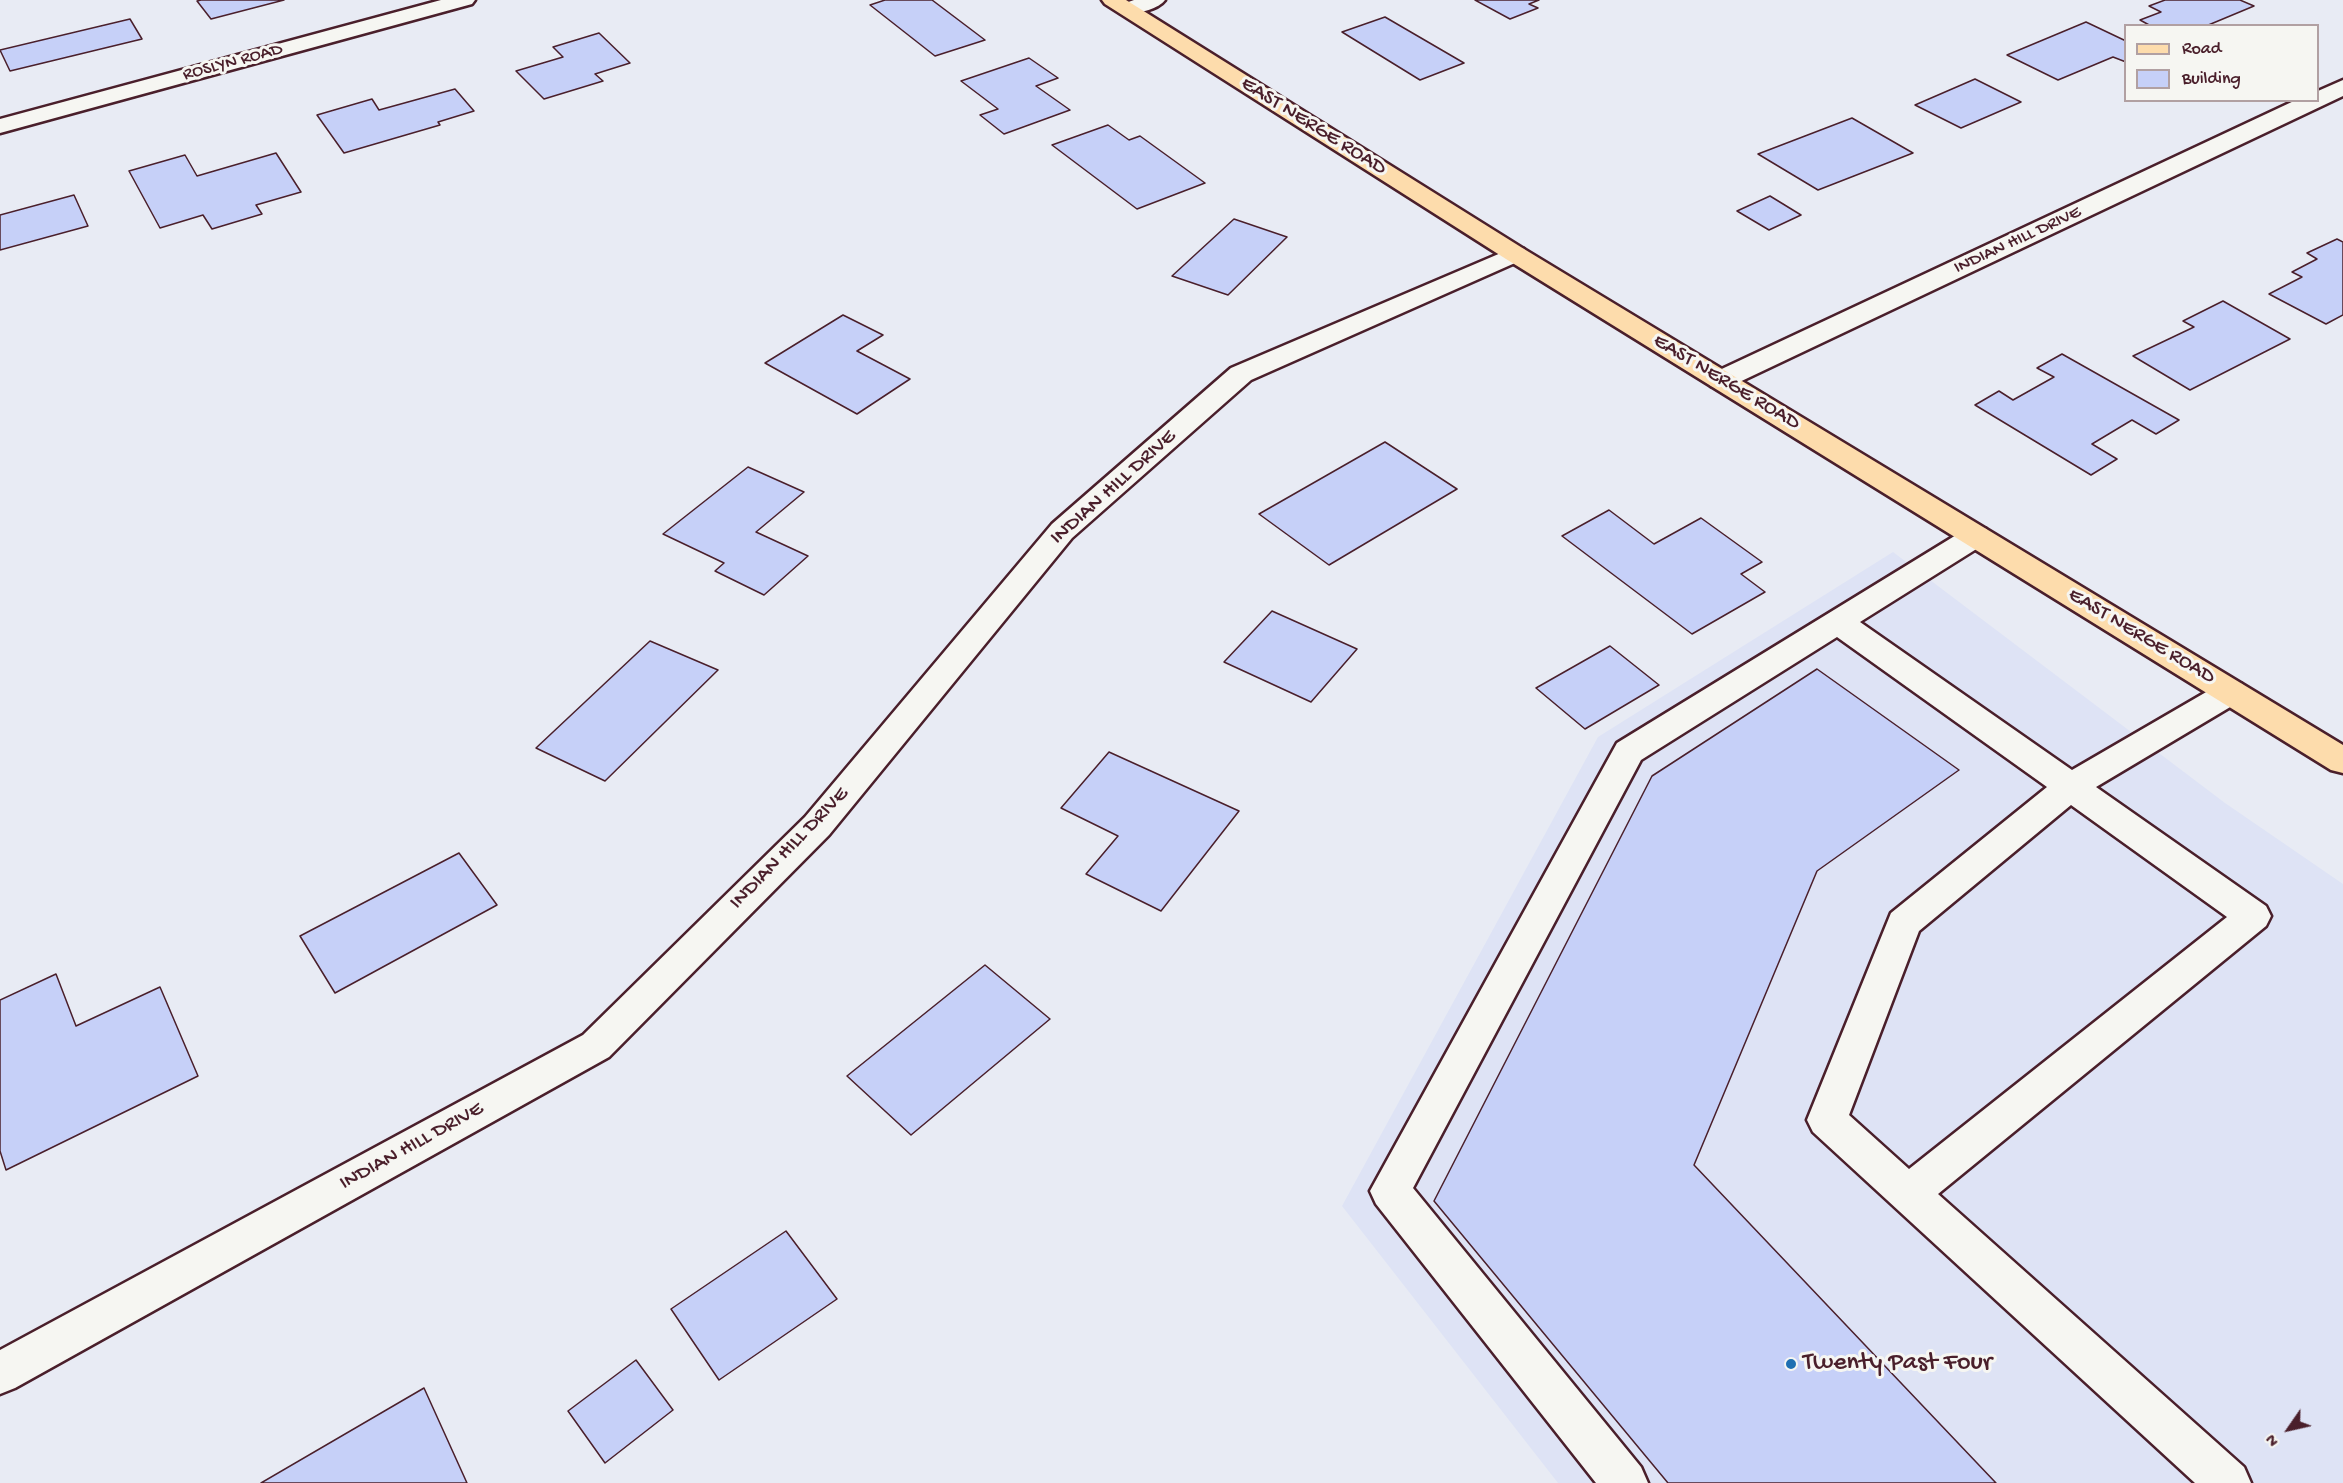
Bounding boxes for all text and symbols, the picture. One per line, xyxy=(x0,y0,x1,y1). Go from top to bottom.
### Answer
legend xyxy=(2124,24,2319,102)
street label: ROSLYN ROAD xyxy=(181,39,285,87)
text: Road xyxy=(2182,39,2221,60)
text: Building xyxy=(2182,69,2241,90)
street label: EAST NERGE ROAD xyxy=(1235,72,1391,182)
street label: INDIAN HILL DRIVE xyxy=(1951,202,2085,280)
street label: EAST NERGE ROAD xyxy=(1648,329,1804,437)
street label: INDIAN HILL DRIVE xyxy=(1046,425,1182,551)
street label: EAST NERGE ROAD xyxy=(2063,583,2219,691)
street label: INDIAN HILL DRIVE xyxy=(725,783,855,915)
street label: INDIAN HILL DRIVE xyxy=(336,1097,488,1197)
place label: Twenty Past Four xyxy=(1803,1348,1992,1380)
marker: Twenty Past Four xyxy=(1784,1357,1798,1371)
north arrow xyxy=(2259,1399,2319,1459)
text: N xyxy=(2263,1430,2284,1449)

